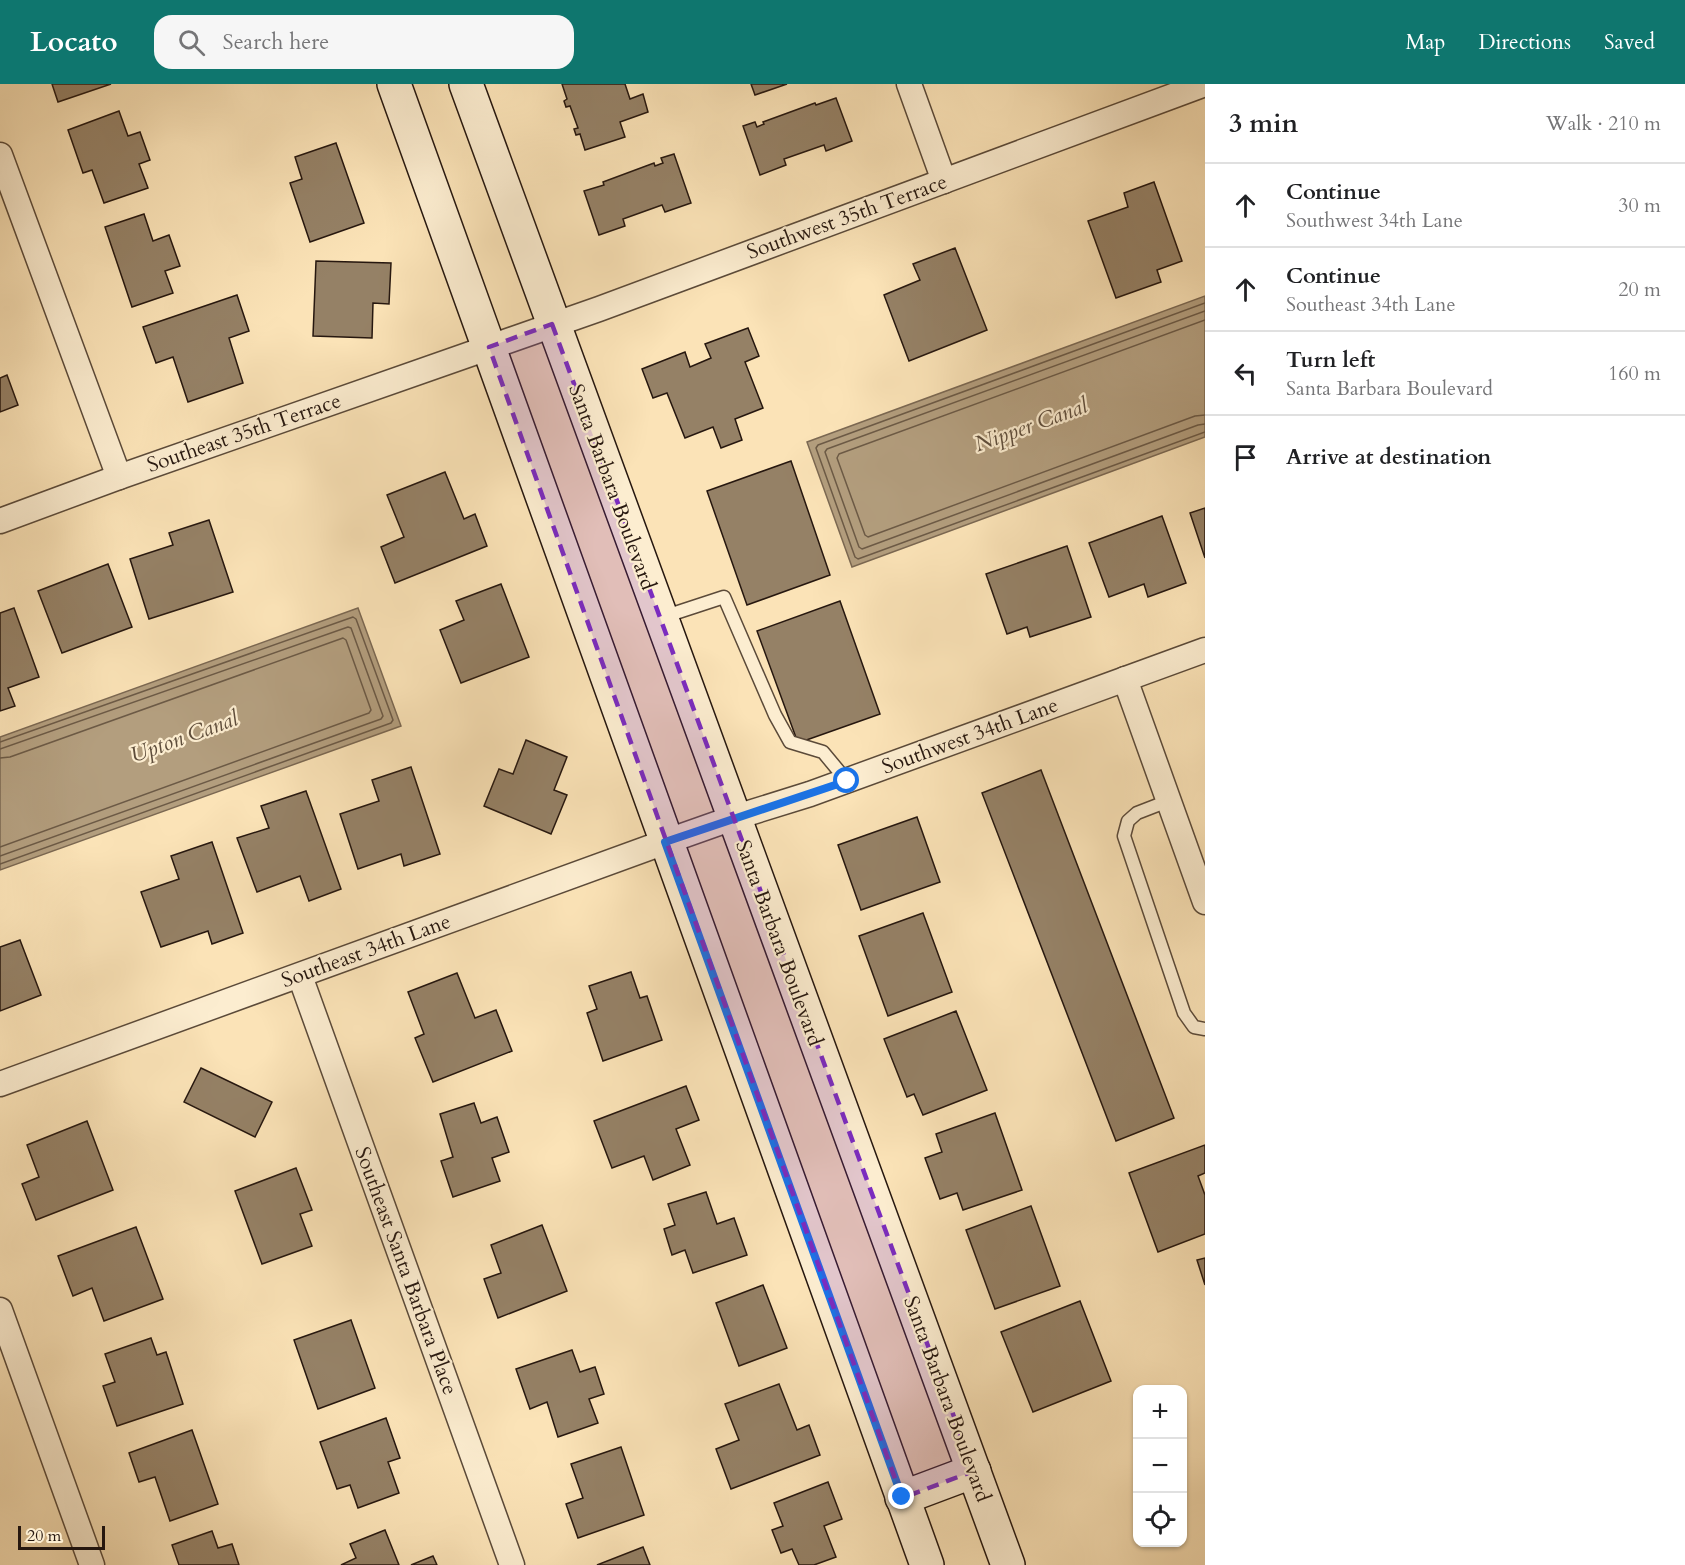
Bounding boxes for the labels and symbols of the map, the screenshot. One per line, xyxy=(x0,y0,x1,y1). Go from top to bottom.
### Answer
street label: Southwest 35th Terrace xyxy=(743,167,951,267)
street label: Santa Barbara Boulevard xyxy=(561,380,663,594)
street label: Southeast 35th Terrace xyxy=(143,386,345,480)
water label: Nipper Canal xyxy=(970,390,1093,459)
street label: Southwest 34th Lane xyxy=(878,691,1062,781)
water label: Upton Canal xyxy=(126,703,243,770)
route start xyxy=(833,767,859,793)
street label: Santa Barbara Boulevard xyxy=(728,836,830,1050)
street label: Southeast 34th Lane xyxy=(277,907,455,995)
street label: Southeast Santa Barbara Place xyxy=(348,1143,464,1399)
street label: Santa Barbara Boulevard xyxy=(896,1292,998,1506)
route end xyxy=(888,1483,914,1509)
scale bar xyxy=(18,1523,105,1550)

